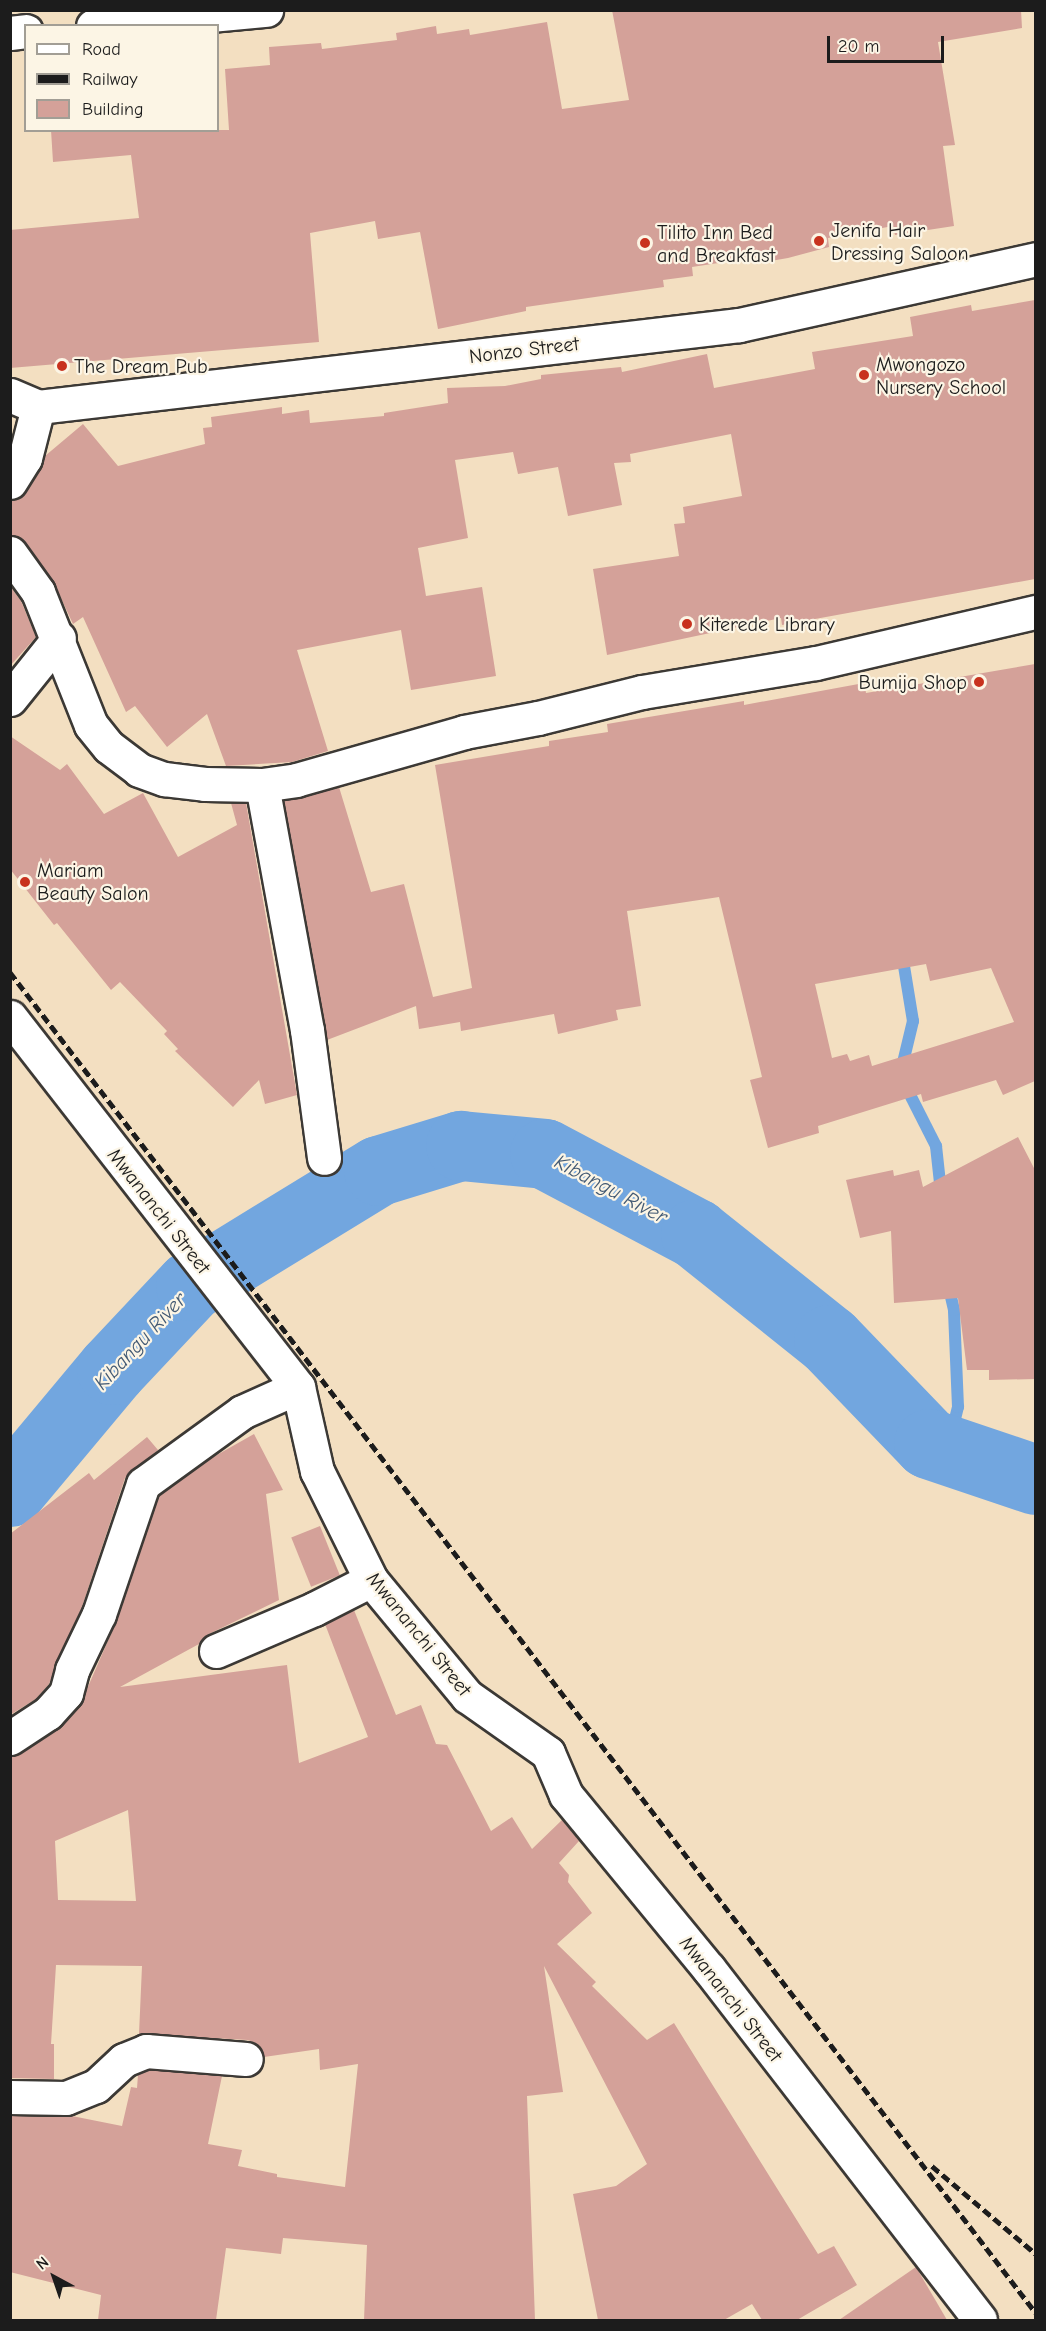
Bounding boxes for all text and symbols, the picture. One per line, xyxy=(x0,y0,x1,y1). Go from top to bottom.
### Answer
legend xyxy=(24,24,219,132)
scale bar xyxy=(830,24,947,62)
text: 20 m xyxy=(838,36,879,57)
text: Road xyxy=(82,39,121,60)
text: Railway xyxy=(82,69,138,90)
text: Building xyxy=(82,99,144,120)
place label: Jenifa Hair Dressing Saloon xyxy=(831,218,969,265)
place label: Tilito Inn Bed and Breakfast xyxy=(657,220,775,267)
marker: Jenifa Hair Dressing Saloon xyxy=(812,234,826,248)
marker: Tilito Inn Bed and Breakfast xyxy=(638,236,652,250)
street label: Nonzo Street xyxy=(468,331,580,369)
place label: Mwongozo Nursery School xyxy=(876,352,1006,399)
place label: The Dream Pub xyxy=(74,354,208,378)
marker: The Dream Pub xyxy=(55,359,69,373)
marker: Mwongozo Nursery School xyxy=(857,368,871,382)
place label: Kiterede Library xyxy=(699,612,835,636)
marker: Kiterede Library xyxy=(680,617,694,631)
place label: Bumija Shop xyxy=(859,670,967,694)
marker: Bumija Shop xyxy=(972,675,986,689)
place label: Mariam Beauty Salon xyxy=(37,858,149,905)
marker: Mariam Beauty Salon xyxy=(18,875,32,889)
street label: Mwananchi Street xyxy=(103,1143,215,1279)
water label: Kibangu River xyxy=(550,1149,672,1229)
water label: Kibangu River xyxy=(88,1287,192,1395)
street label: Mwananchi Street xyxy=(362,1567,476,1701)
street label: Mwananchi Street xyxy=(675,1931,787,2067)
north arrow xyxy=(24,2247,84,2307)
text: N xyxy=(33,2253,52,2273)

